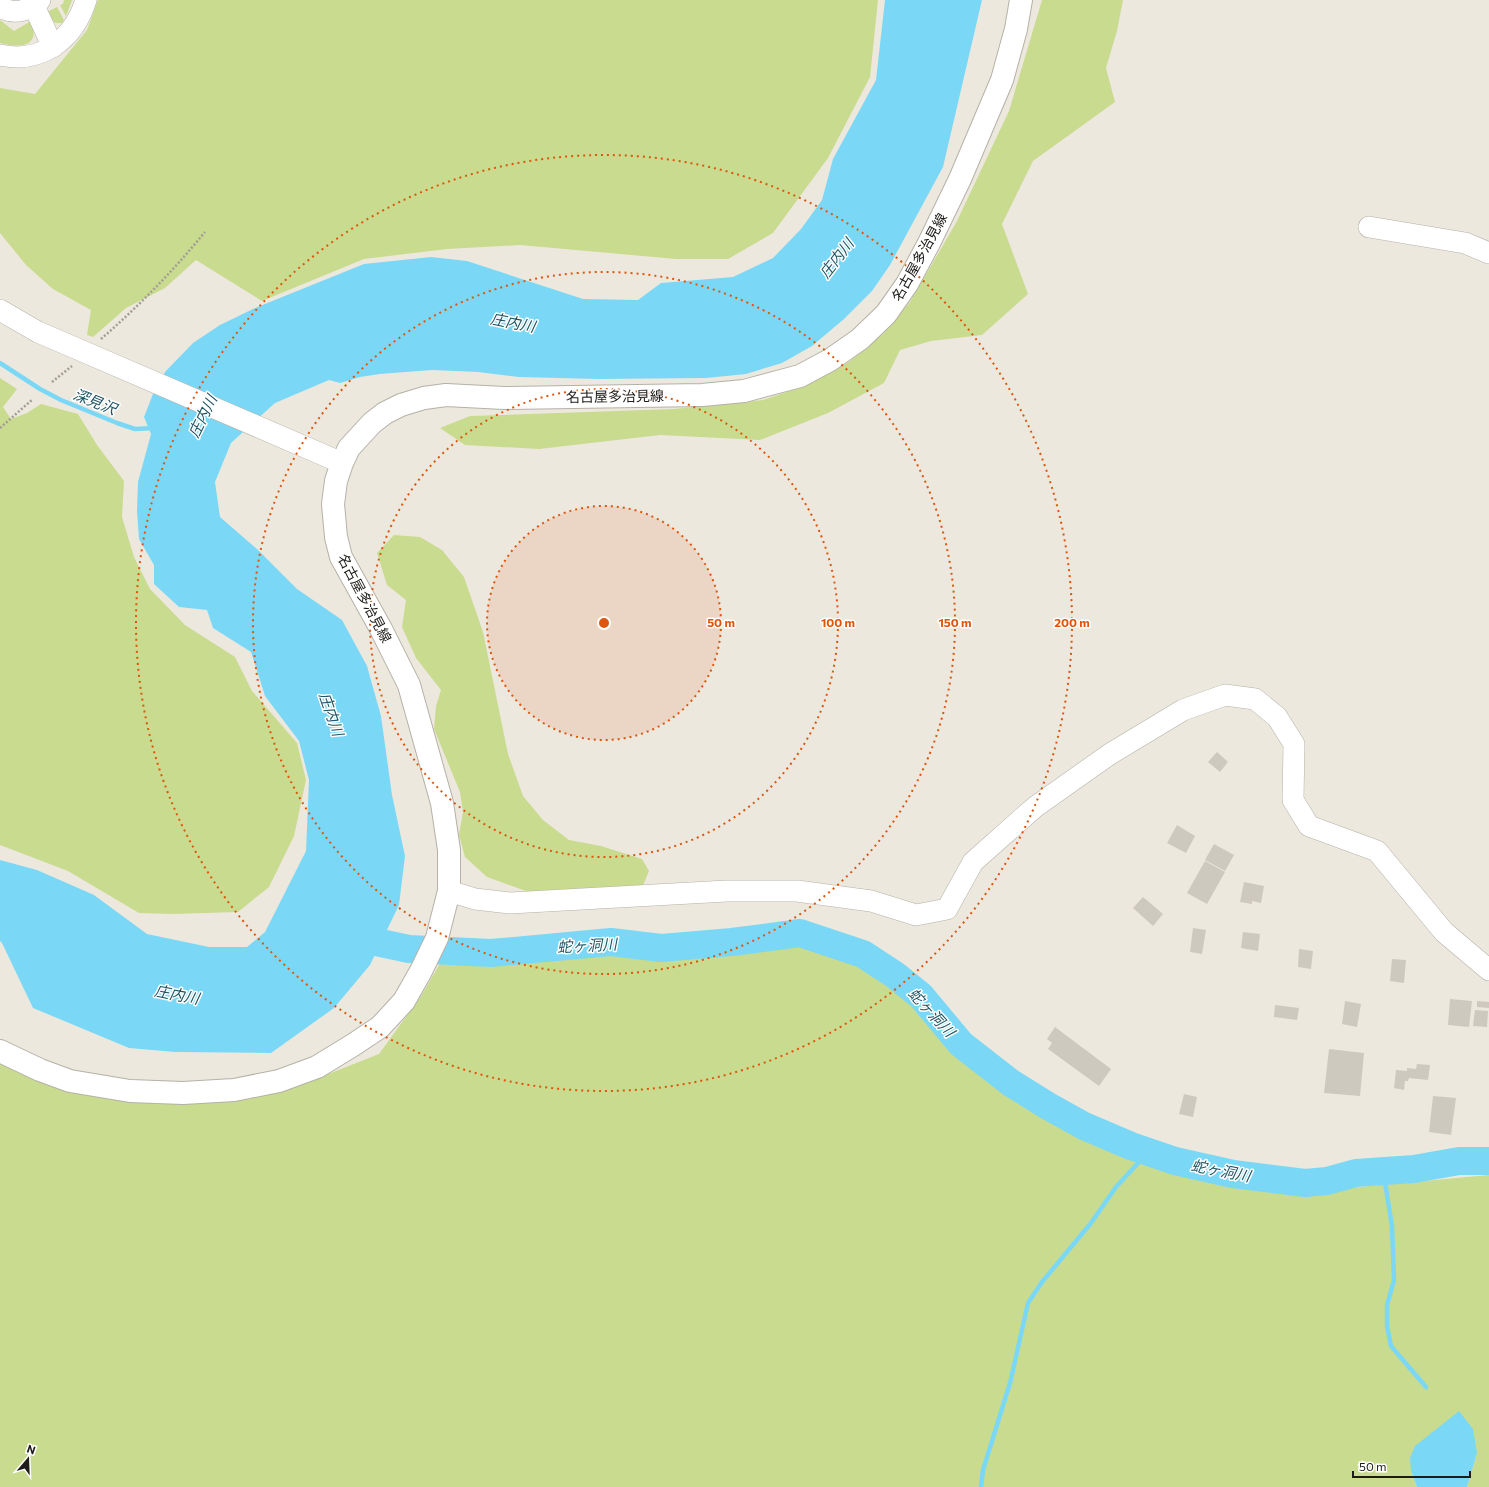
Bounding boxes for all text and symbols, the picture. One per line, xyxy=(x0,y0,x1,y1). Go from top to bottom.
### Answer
street label: 名古屋多治見線 xyxy=(888,210,950,304)
water label: 庄内川 xyxy=(815,233,858,281)
water label: 庄内川 xyxy=(489,309,539,336)
water label: 深見沢 xyxy=(71,384,121,419)
street label: 名古屋多治見線 xyxy=(566,387,664,405)
water label: 庄内川 xyxy=(184,390,221,440)
street label: 名古屋多治見線 xyxy=(334,551,396,645)
text: 50 m xyxy=(707,615,735,629)
text: 100 m xyxy=(821,615,855,629)
text: 150 m xyxy=(938,615,972,629)
text: 200 m xyxy=(1054,615,1090,629)
centre of rings xyxy=(597,616,611,630)
water label: 庄内川 xyxy=(316,690,348,740)
water label: 蛇ヶ洞川 xyxy=(557,934,619,956)
water label: 庄内川 xyxy=(153,981,203,1008)
water label: 蛇ヶ洞川 xyxy=(905,984,960,1042)
water label: 蛇ヶ洞川 xyxy=(1190,1155,1254,1185)
north arrow xyxy=(8,1439,48,1479)
text: N xyxy=(25,1442,37,1457)
scale bar xyxy=(1353,1453,1470,1479)
text: 50 m xyxy=(1359,1459,1387,1473)

